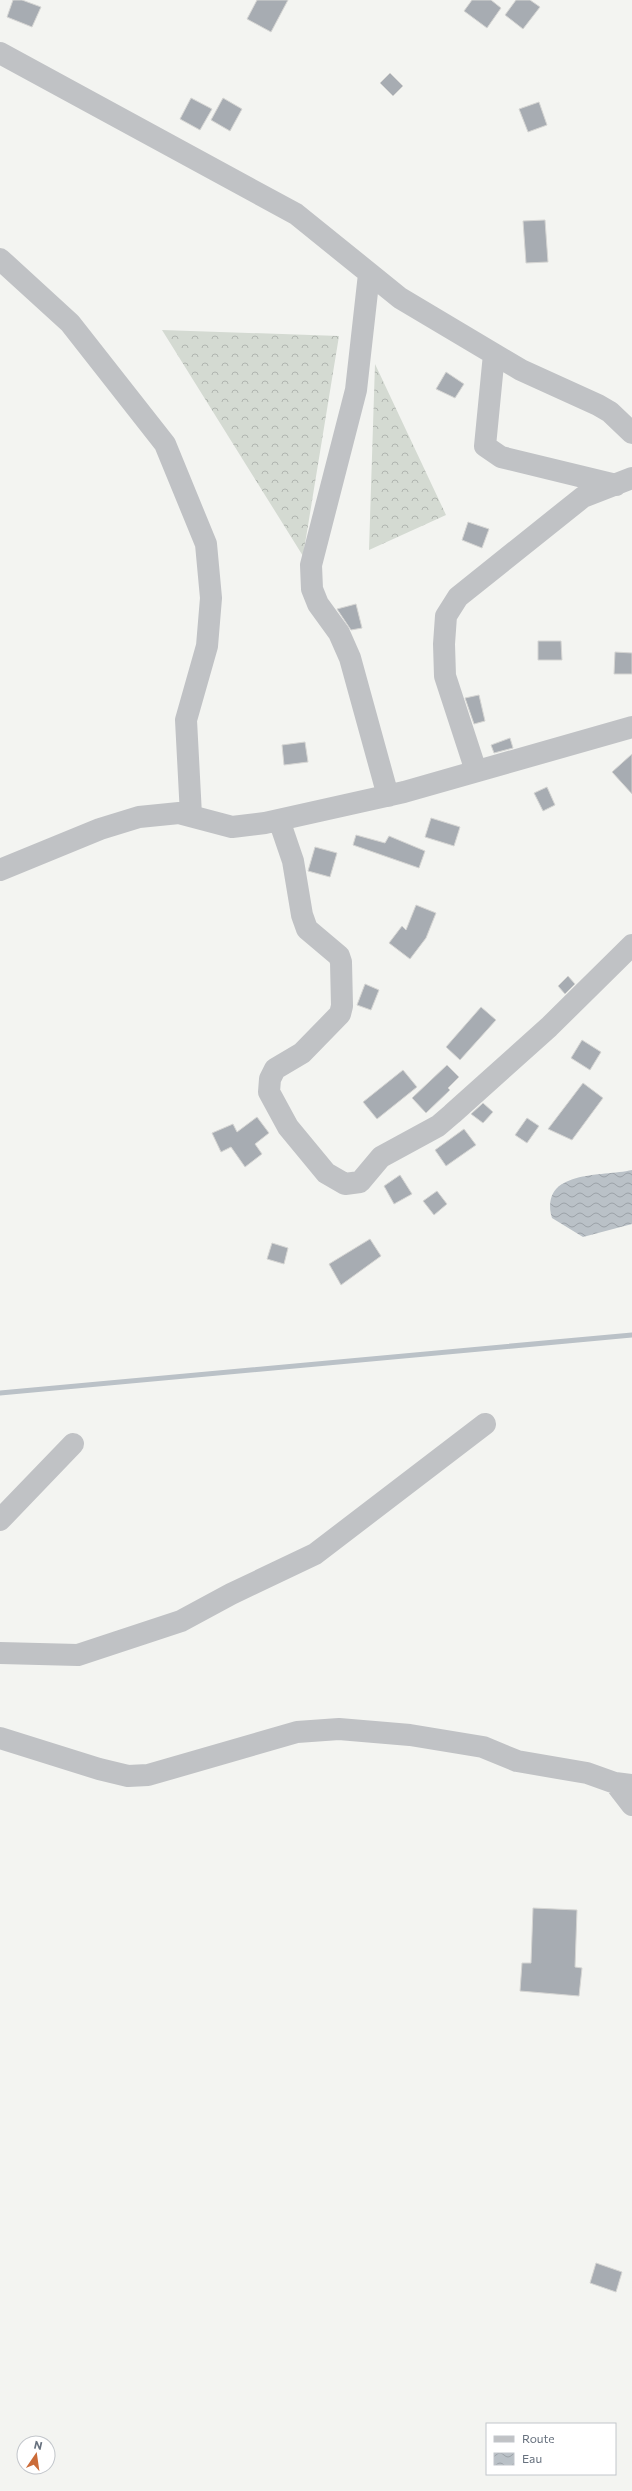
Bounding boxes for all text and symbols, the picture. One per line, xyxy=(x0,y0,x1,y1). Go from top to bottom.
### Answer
legend xyxy=(486,2423,616,2475)
text: Route xyxy=(522,2431,555,2445)
north arrow xyxy=(16,2435,56,2475)
text: N xyxy=(33,2438,44,2452)
text: Eau xyxy=(522,2451,542,2465)

